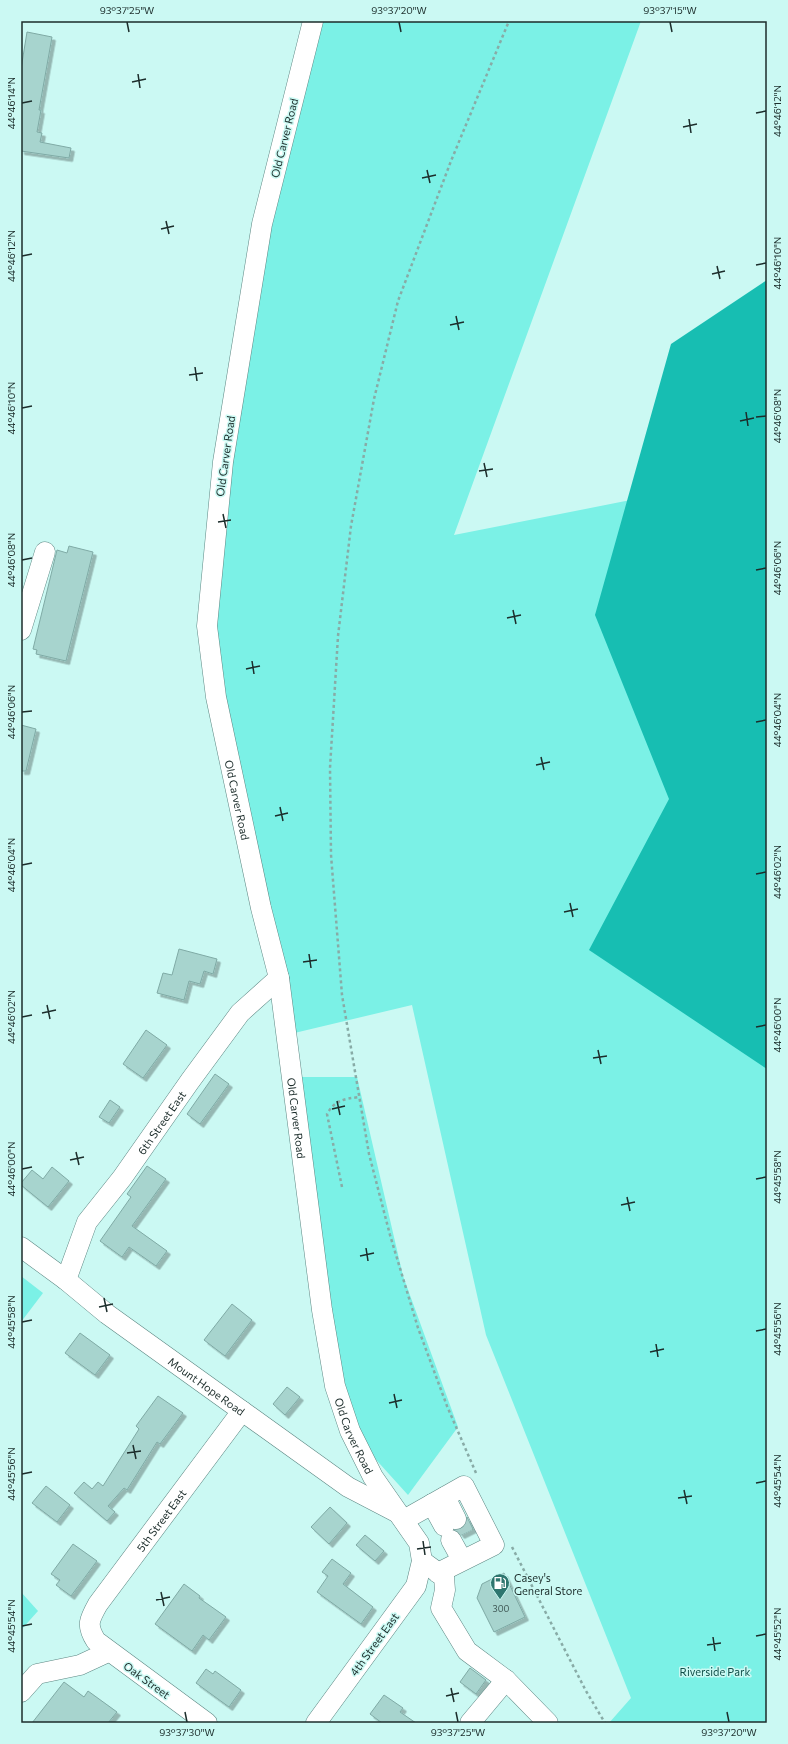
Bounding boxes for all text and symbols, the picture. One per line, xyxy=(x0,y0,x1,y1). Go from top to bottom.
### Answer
text: 93°37'25"W xyxy=(100,4,154,16)
text: 93°37'20"W xyxy=(371,4,427,16)
text: 93°37'15"W xyxy=(643,4,697,16)
text: 44°46'14"N xyxy=(5,77,17,129)
text: 44°46'12"N xyxy=(771,85,783,137)
street label: Old Carver Road xyxy=(268,97,300,179)
text: 44°46'12"N xyxy=(5,230,17,282)
text: 44°46'10"N xyxy=(771,237,783,289)
text: 44°46'10"N xyxy=(5,382,17,434)
text: 44°46'08"N xyxy=(771,389,783,443)
street label: Old Carver Road xyxy=(213,415,237,497)
text: 44°46'08"N xyxy=(5,533,17,587)
text: 44°46'06"N xyxy=(771,541,783,595)
text: 44°46'06"N xyxy=(5,685,17,739)
text: 44°46'04"N xyxy=(771,693,783,747)
street label: Old Carver Road xyxy=(223,759,253,841)
text: 44°46'04"N xyxy=(5,838,17,892)
text: 44°46'02"N xyxy=(771,845,783,899)
text: 44°46'02"N xyxy=(5,990,17,1044)
text: 44°46'00"N xyxy=(771,997,783,1053)
street label: Old Carver Road xyxy=(285,1077,309,1159)
street label: 6th Street East xyxy=(134,1088,188,1157)
text: 44°46'00"N xyxy=(5,1141,17,1197)
text: 44°45'58"N xyxy=(771,1150,783,1204)
text: 44°45'58"N xyxy=(5,1295,17,1349)
text: 44°45'56"N xyxy=(771,1302,783,1356)
street label: Mount Hope Road xyxy=(166,1354,248,1418)
street label: Old Carver Road xyxy=(333,1396,377,1476)
text: 44°45'56"N xyxy=(5,1447,17,1501)
text: 44°45'54"N xyxy=(771,1454,783,1508)
street label: 5th Street East xyxy=(133,1486,188,1554)
place label: Casey's General Store xyxy=(514,1571,582,1597)
fuel station icon: Casey's General Store xyxy=(489,1572,511,1600)
text: 44°45'54"N xyxy=(5,1599,17,1653)
house number: 300 xyxy=(493,1603,510,1614)
text: 44°45'52"N xyxy=(771,1608,783,1661)
street label: 4th Street East xyxy=(347,1610,401,1678)
street label: Oak Street xyxy=(121,1659,173,1701)
park label: Riverside Park xyxy=(680,1665,750,1678)
text: 93°37'30"W xyxy=(159,1726,215,1738)
text: 93°37'25"W xyxy=(431,1726,485,1738)
text: 93°37'20"W xyxy=(701,1726,757,1738)

